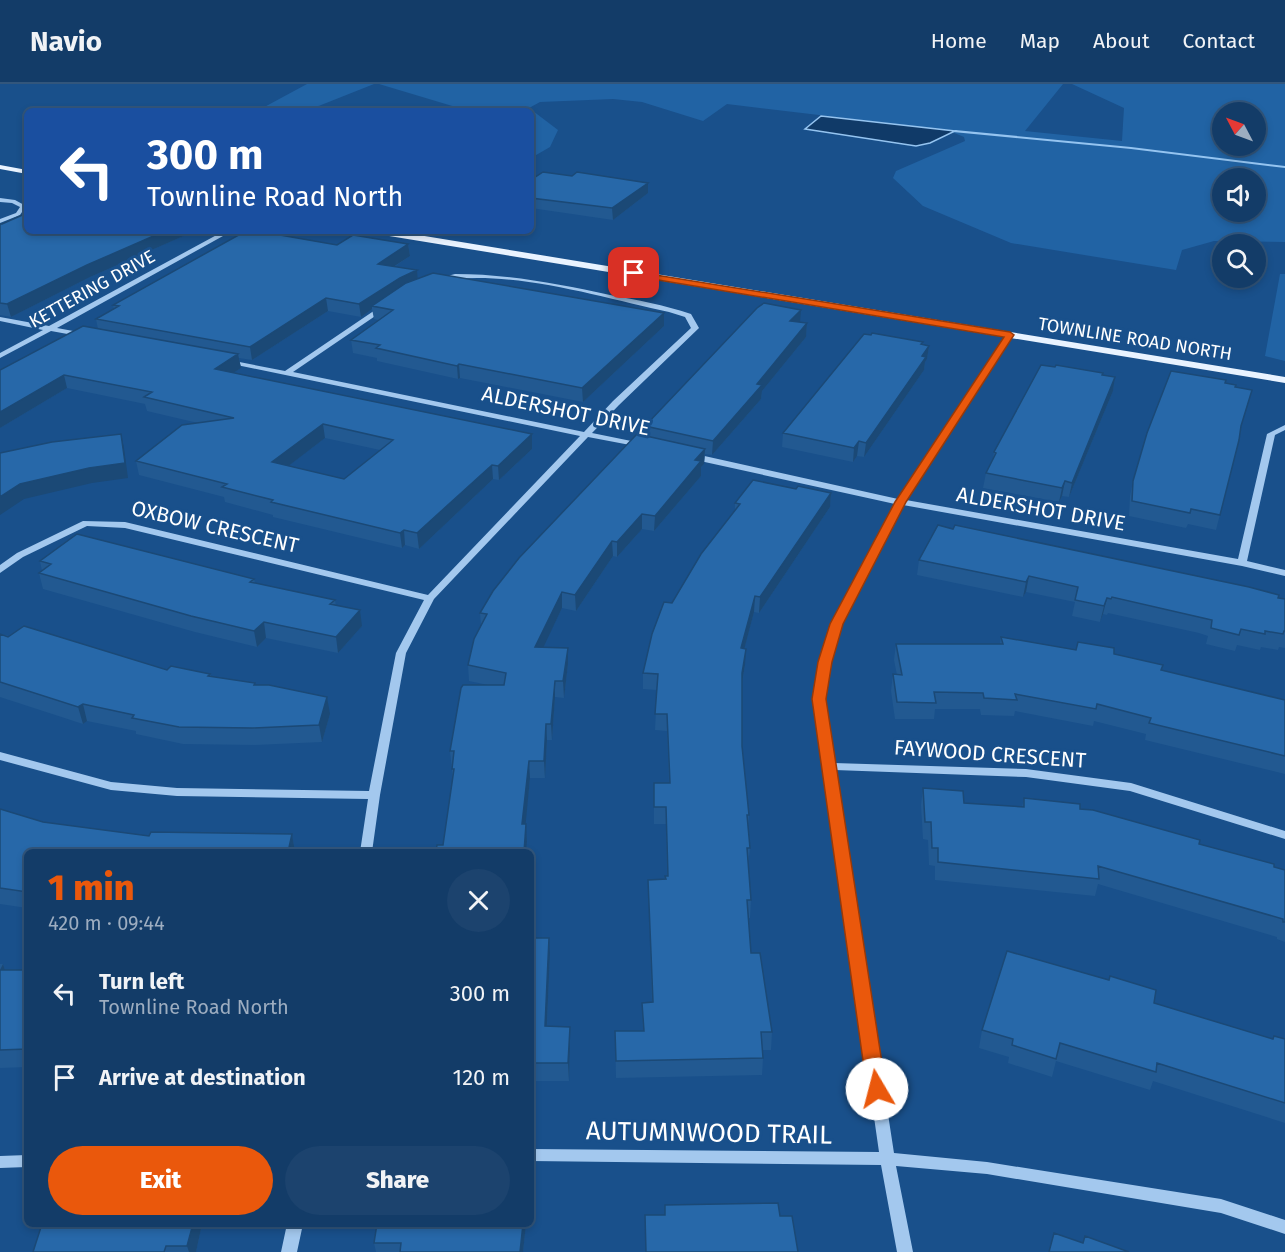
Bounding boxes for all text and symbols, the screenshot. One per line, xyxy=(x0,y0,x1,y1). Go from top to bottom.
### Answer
text: Navio xyxy=(30,25,102,58)
text: Home xyxy=(931,28,987,54)
text: Map xyxy=(1020,28,1060,54)
text: About xyxy=(1093,28,1150,54)
text: Contact xyxy=(1183,28,1255,54)
north arrow xyxy=(1212,102,1266,156)
map controls xyxy=(1212,102,1266,288)
text: 300 m xyxy=(147,130,263,180)
icon: left xyxy=(48,132,126,210)
button: sound xyxy=(1212,168,1266,222)
text: Townline Road North xyxy=(147,181,403,213)
button: search xyxy=(1212,234,1266,288)
street label: KETTERING DRIVE xyxy=(25,245,159,333)
pin xyxy=(608,247,659,298)
icon: arrive xyxy=(617,256,650,289)
street label: TOWNLINE ROAD NORTH xyxy=(1037,313,1233,365)
street label: ALDERSHOT DRIVE xyxy=(480,380,652,442)
street label: ALDERSHOT DRIVE xyxy=(954,481,1128,537)
street label: OXBOW CRESCENT xyxy=(129,495,301,559)
street label: FAYWOOD CRESCENT xyxy=(893,734,1087,774)
text: 1 min xyxy=(48,866,134,910)
button: close xyxy=(447,869,510,932)
text: 420 m · 09:44 xyxy=(48,911,165,935)
text: Turn left xyxy=(99,968,184,995)
icon: left xyxy=(48,977,81,1010)
text: 300 m xyxy=(450,980,510,1007)
text: Townline Road North xyxy=(99,995,289,1019)
position arrow xyxy=(845,1057,909,1121)
icon: arrive xyxy=(48,1061,81,1094)
text: Arrive at destination xyxy=(99,1064,306,1091)
text: 120 m xyxy=(453,1064,510,1091)
street label: AUTUMNWOOD TRAIL xyxy=(586,1115,832,1151)
button: Exit xyxy=(48,1146,273,1215)
button: Share xyxy=(285,1146,510,1215)

